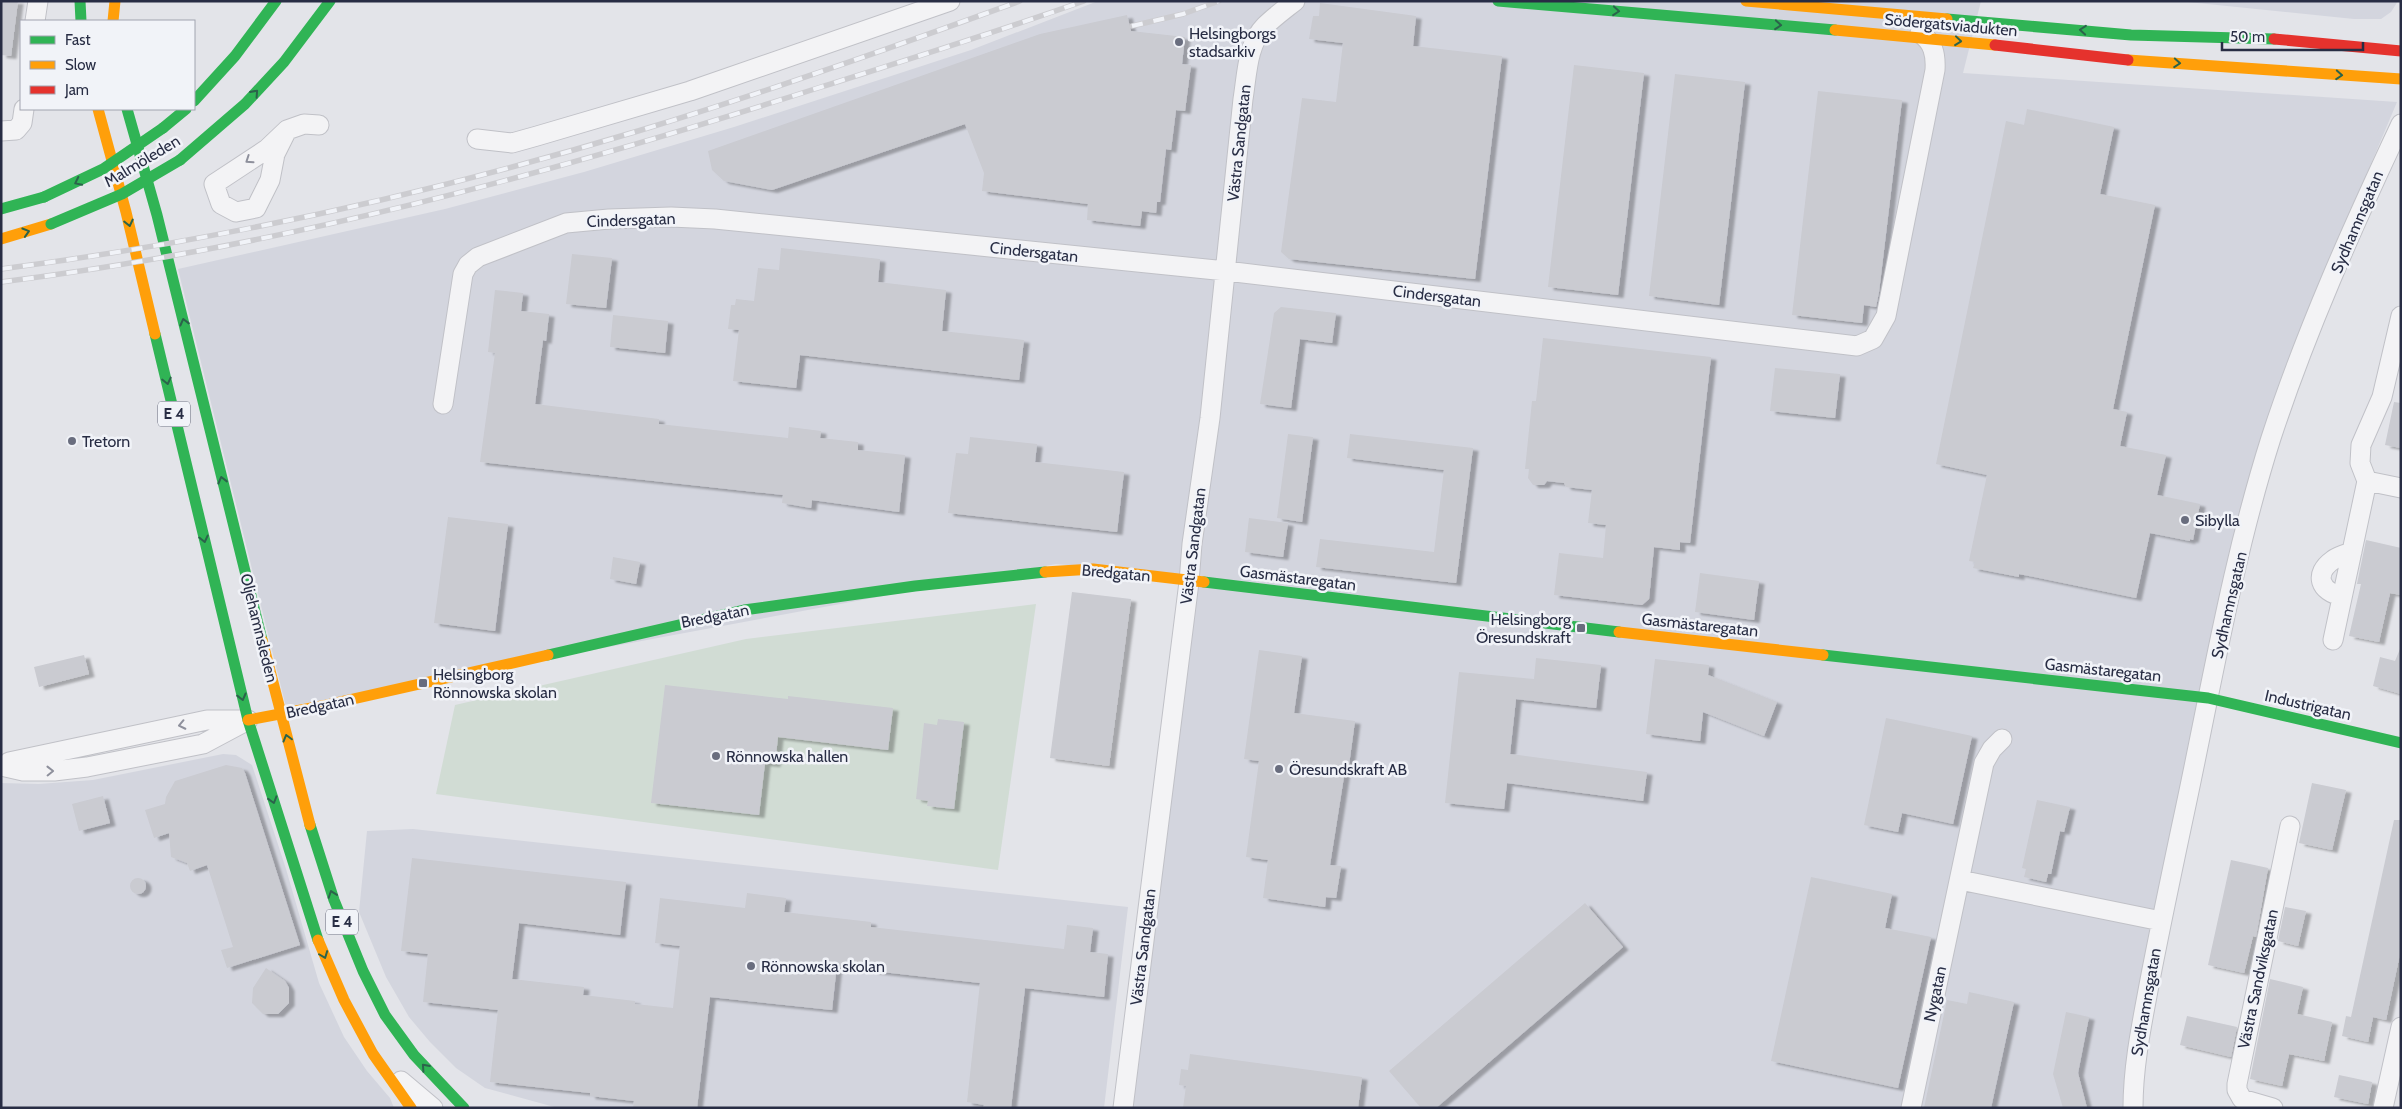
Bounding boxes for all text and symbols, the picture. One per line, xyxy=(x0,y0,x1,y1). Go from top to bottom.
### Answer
one-way arrow xyxy=(1613,6,1621,17)
street label: Södergatsviadukten xyxy=(1884,10,2018,40)
legend xyxy=(20,20,195,110)
one-way arrow xyxy=(1775,20,1783,31)
scale bar xyxy=(2222,20,2363,52)
place label: Helsingborgs stadsarkiv xyxy=(1189,24,1277,61)
one-way arrow xyxy=(2078,25,2086,36)
text: 50 m xyxy=(2230,28,2265,46)
text: Fast xyxy=(65,31,90,49)
one-way arrow xyxy=(1954,35,1962,46)
marker: Helsingborgs stadsarkiv xyxy=(1173,36,1185,48)
text: Slow xyxy=(65,56,96,74)
one-way arrow xyxy=(2173,57,2181,68)
one-way arrow xyxy=(2335,69,2343,80)
text: Jam xyxy=(64,81,89,99)
street label: Västra Sandgatan xyxy=(1223,84,1255,202)
one-way arrow xyxy=(250,89,259,98)
street label: Malmöleden xyxy=(101,131,183,191)
one-way arrow xyxy=(246,154,255,164)
street label: Sydhamnsgatan xyxy=(2327,168,2387,276)
one-way arrow xyxy=(74,176,83,186)
street label: Cindersgatan xyxy=(586,209,676,231)
one-way arrow xyxy=(123,219,134,228)
one-way arrow xyxy=(22,227,30,237)
street label: Cindersgatan xyxy=(989,238,1079,266)
street label: Cindersgatan xyxy=(1392,281,1482,311)
one-way arrow xyxy=(179,319,189,327)
one-way arrow xyxy=(161,377,172,386)
road number: E 4 xyxy=(158,402,190,426)
place label: Tretorn xyxy=(82,432,130,451)
marker: Tretorn xyxy=(66,435,78,447)
one-way arrow xyxy=(218,476,228,484)
street label: Västra Sandgatan xyxy=(1176,487,1210,605)
place label: Sibylla xyxy=(2195,511,2240,530)
marker: Sibylla xyxy=(2179,514,2191,526)
one-way arrow xyxy=(199,535,209,543)
street label: Sydhamnsgatan xyxy=(2207,550,2251,660)
street label: Bredgatan xyxy=(1081,561,1151,585)
street label: Gasmästaregatan xyxy=(1239,561,1357,595)
street label: Oljehamnsleden xyxy=(236,572,282,684)
street label: Bredgatan xyxy=(679,600,751,632)
street label: Gasmästaregatan xyxy=(1641,609,1759,641)
place label: Helsingborg Öresundskraft xyxy=(1476,610,1572,647)
marker: Helsingborg Öresundskraft xyxy=(1575,622,1587,634)
street label: Gasmästaregatan xyxy=(2044,654,2162,686)
place label: Helsingborg Rönnowska skolan xyxy=(433,665,557,702)
marker: Helsingborg Rönnowska skolan xyxy=(417,677,429,689)
street label: Industrigatan xyxy=(2263,686,2353,724)
street label: Bredgatan xyxy=(284,690,356,722)
one-way arrow xyxy=(237,693,247,701)
one-way arrow xyxy=(178,719,187,730)
one-way arrow xyxy=(282,735,292,743)
place label: Rönnowska hallen xyxy=(726,747,848,766)
marker: Rönnowska hallen xyxy=(710,750,722,762)
place label: Öresundskraft AB xyxy=(1289,760,1408,779)
marker: Öresundskraft AB xyxy=(1273,763,1285,775)
one-way arrow xyxy=(46,765,54,776)
one-way arrow xyxy=(268,796,278,804)
street label: Västra Sandgatan xyxy=(1126,888,1160,1006)
one-way arrow xyxy=(328,890,338,899)
street label: Västra Sandviksgatan xyxy=(2234,907,2282,1051)
road number: E 4 xyxy=(326,910,358,934)
street label: Sydhamnsgatan xyxy=(2127,946,2165,1057)
one-way arrow xyxy=(318,950,328,958)
place label: Rönnowska skolan xyxy=(761,957,885,976)
marker: Rönnowska skolan xyxy=(745,960,757,972)
street label: Nygatan xyxy=(1920,964,1950,1024)
one-way arrow xyxy=(422,1063,431,1072)

